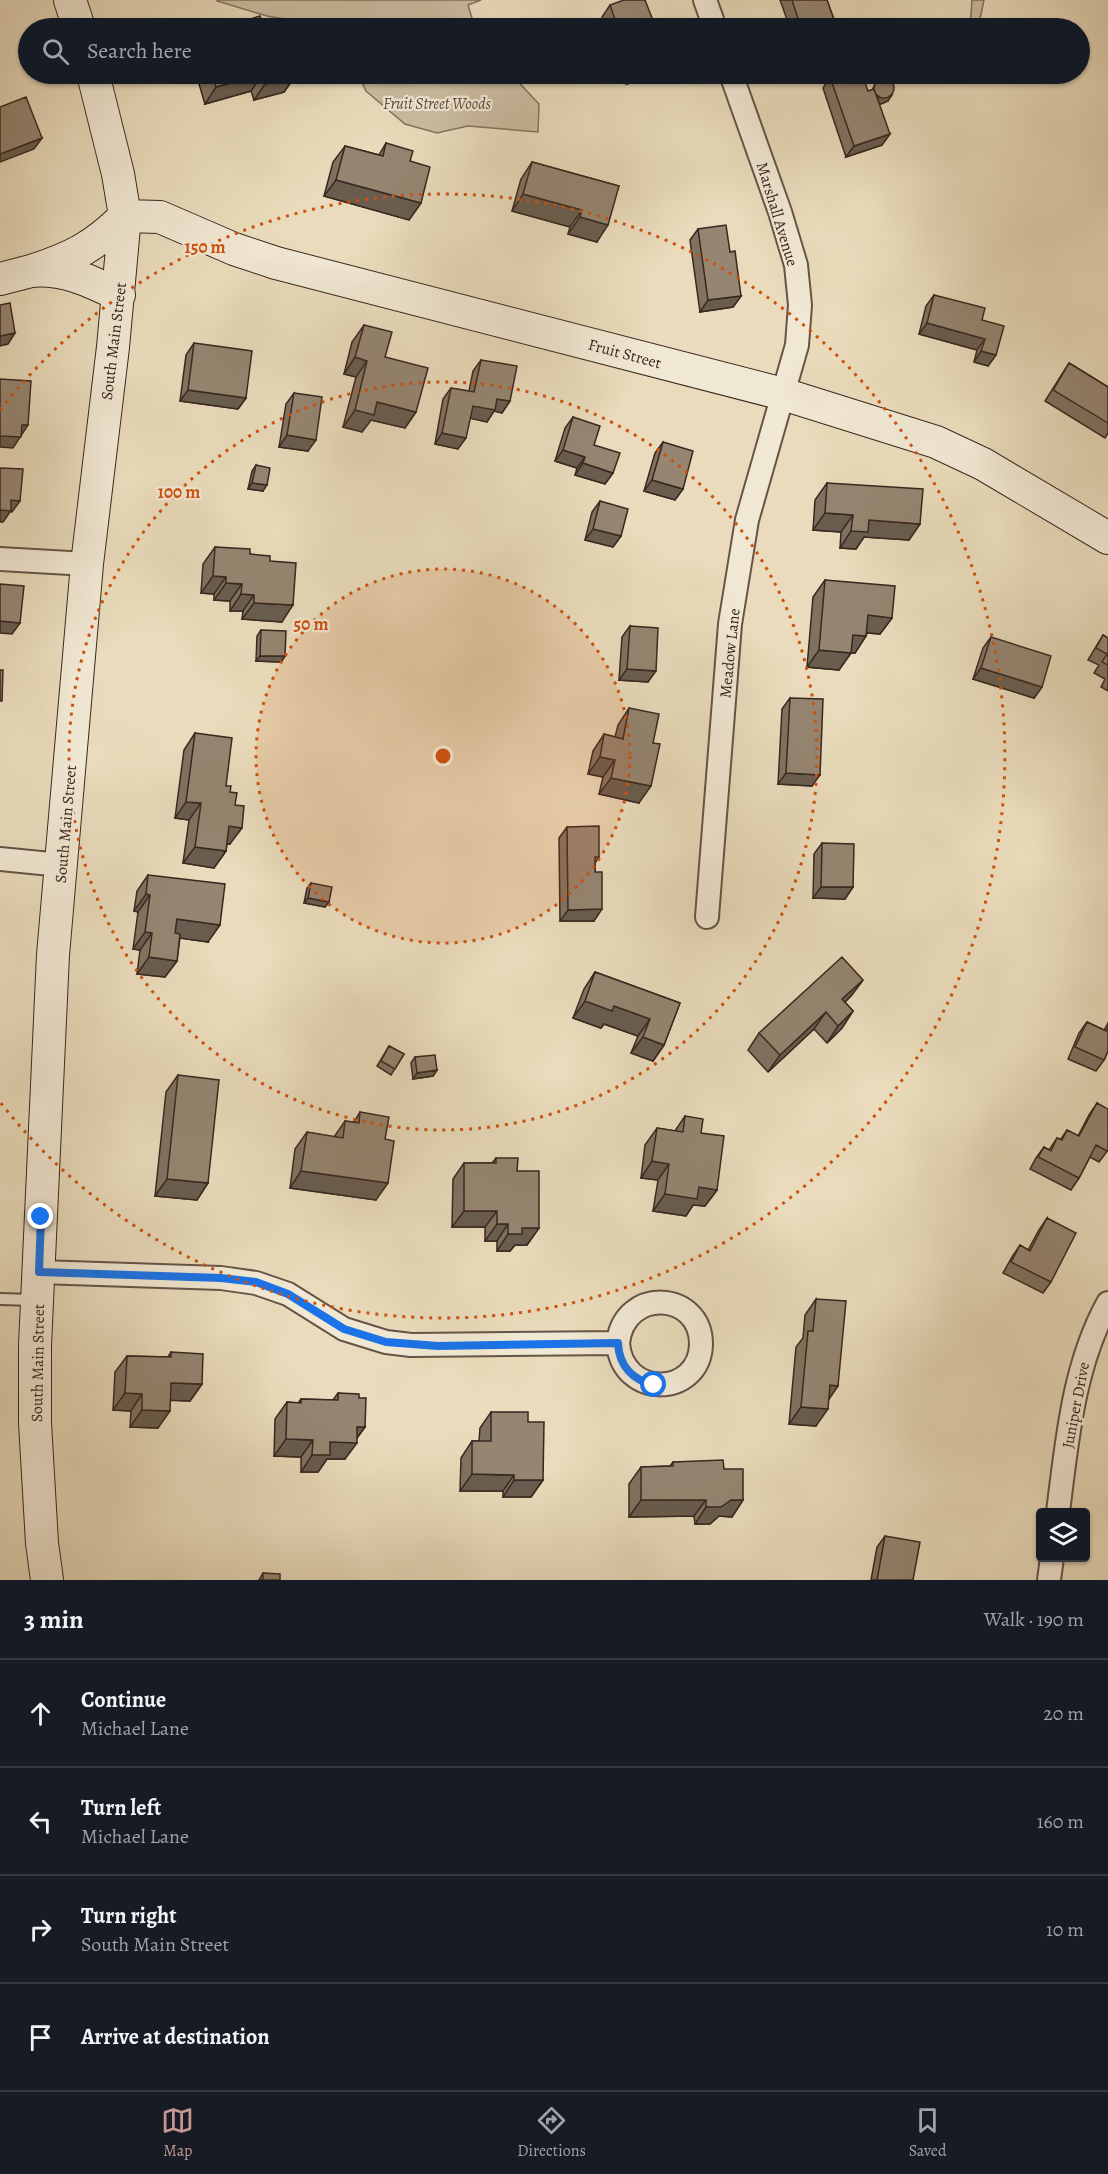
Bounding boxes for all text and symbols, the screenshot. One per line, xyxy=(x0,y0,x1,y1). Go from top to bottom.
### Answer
search box xyxy=(18,18,1090,84)
icon: search xyxy=(39,35,72,68)
text: Search here xyxy=(87,36,192,66)
park label: Fruit Street Woods xyxy=(383,93,492,115)
street label: Marshall Avenue xyxy=(751,159,803,269)
text: 150 m xyxy=(184,235,226,259)
street label: South Main Street xyxy=(96,281,132,401)
street label: Fruit Street xyxy=(586,334,664,374)
text: 100 m xyxy=(158,480,200,504)
street label: Meadow Lane xyxy=(714,607,746,699)
text: 50 m xyxy=(294,612,328,636)
centre of rings xyxy=(433,746,453,766)
street label: South Main Street xyxy=(50,764,82,884)
route end xyxy=(27,1203,53,1229)
street label: South Main Street xyxy=(26,1304,50,1422)
street label: Juniper Drive xyxy=(1057,1360,1095,1450)
route start xyxy=(640,1371,666,1397)
map controls xyxy=(1036,1508,1090,1562)
button: layers xyxy=(1036,1508,1090,1562)
text: 3 min xyxy=(24,1602,84,1637)
text: Walk · 190 m xyxy=(984,1606,1084,1633)
text: Continue xyxy=(81,1685,166,1715)
icon: ahead xyxy=(24,1697,57,1730)
text: 20 m xyxy=(1043,1700,1084,1727)
text: Michael Lane xyxy=(81,1715,189,1742)
text: Turn left xyxy=(81,1793,161,1823)
icon: left xyxy=(24,1805,57,1838)
text: 160 m xyxy=(1037,1808,1084,1835)
text: Michael Lane xyxy=(81,1823,189,1850)
text: Turn right xyxy=(81,1901,177,1931)
icon: right xyxy=(24,1913,57,1946)
text: 10 m xyxy=(1046,1916,1084,1943)
text: South Main Street xyxy=(81,1931,229,1958)
icon: arrive xyxy=(24,2021,57,2054)
text: Arrive at destination xyxy=(81,2022,270,2052)
tab: Map xyxy=(161,2104,194,2162)
tab: Directions xyxy=(517,2104,586,2162)
tab: Saved xyxy=(909,2104,947,2162)

